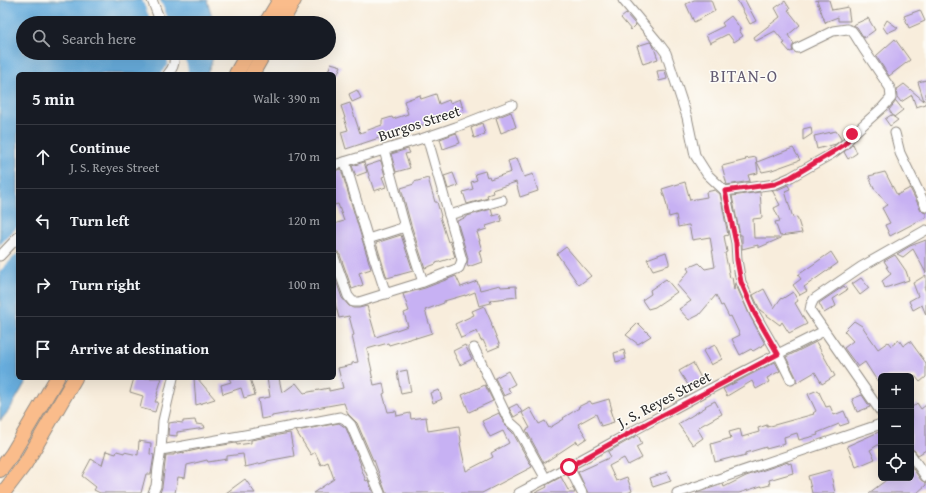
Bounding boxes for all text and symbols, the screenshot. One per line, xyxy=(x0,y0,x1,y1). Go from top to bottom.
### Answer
search box xyxy=(16,16,336,60)
icon: search xyxy=(30,27,52,49)
text: Search here xyxy=(62,28,136,49)
district label: BITAN-O xyxy=(710,63,778,88)
text: 5 min xyxy=(32,86,74,111)
text: Walk · 390 m xyxy=(253,89,320,108)
street label: Burgos Street xyxy=(375,100,463,146)
route end xyxy=(843,125,861,143)
text: Continue xyxy=(70,137,131,158)
icon: ahead xyxy=(32,146,54,168)
text: 170 m xyxy=(288,147,320,166)
text: J. S. Reyes Street xyxy=(70,158,159,177)
icon: left xyxy=(32,210,54,232)
text: Turn left xyxy=(70,210,129,231)
text: 120 m xyxy=(288,211,320,230)
icon: right xyxy=(32,274,54,296)
text: Turn right xyxy=(70,274,141,295)
text: 100 m xyxy=(288,275,320,294)
icon: arrive xyxy=(32,338,54,360)
text: Arrive at destination xyxy=(70,338,209,359)
street label: J. S. Reyes Street xyxy=(612,365,715,433)
map controls xyxy=(878,373,914,481)
button: + xyxy=(878,373,914,409)
button: − xyxy=(878,409,914,445)
button: locate xyxy=(878,445,914,481)
route start xyxy=(560,458,578,476)

